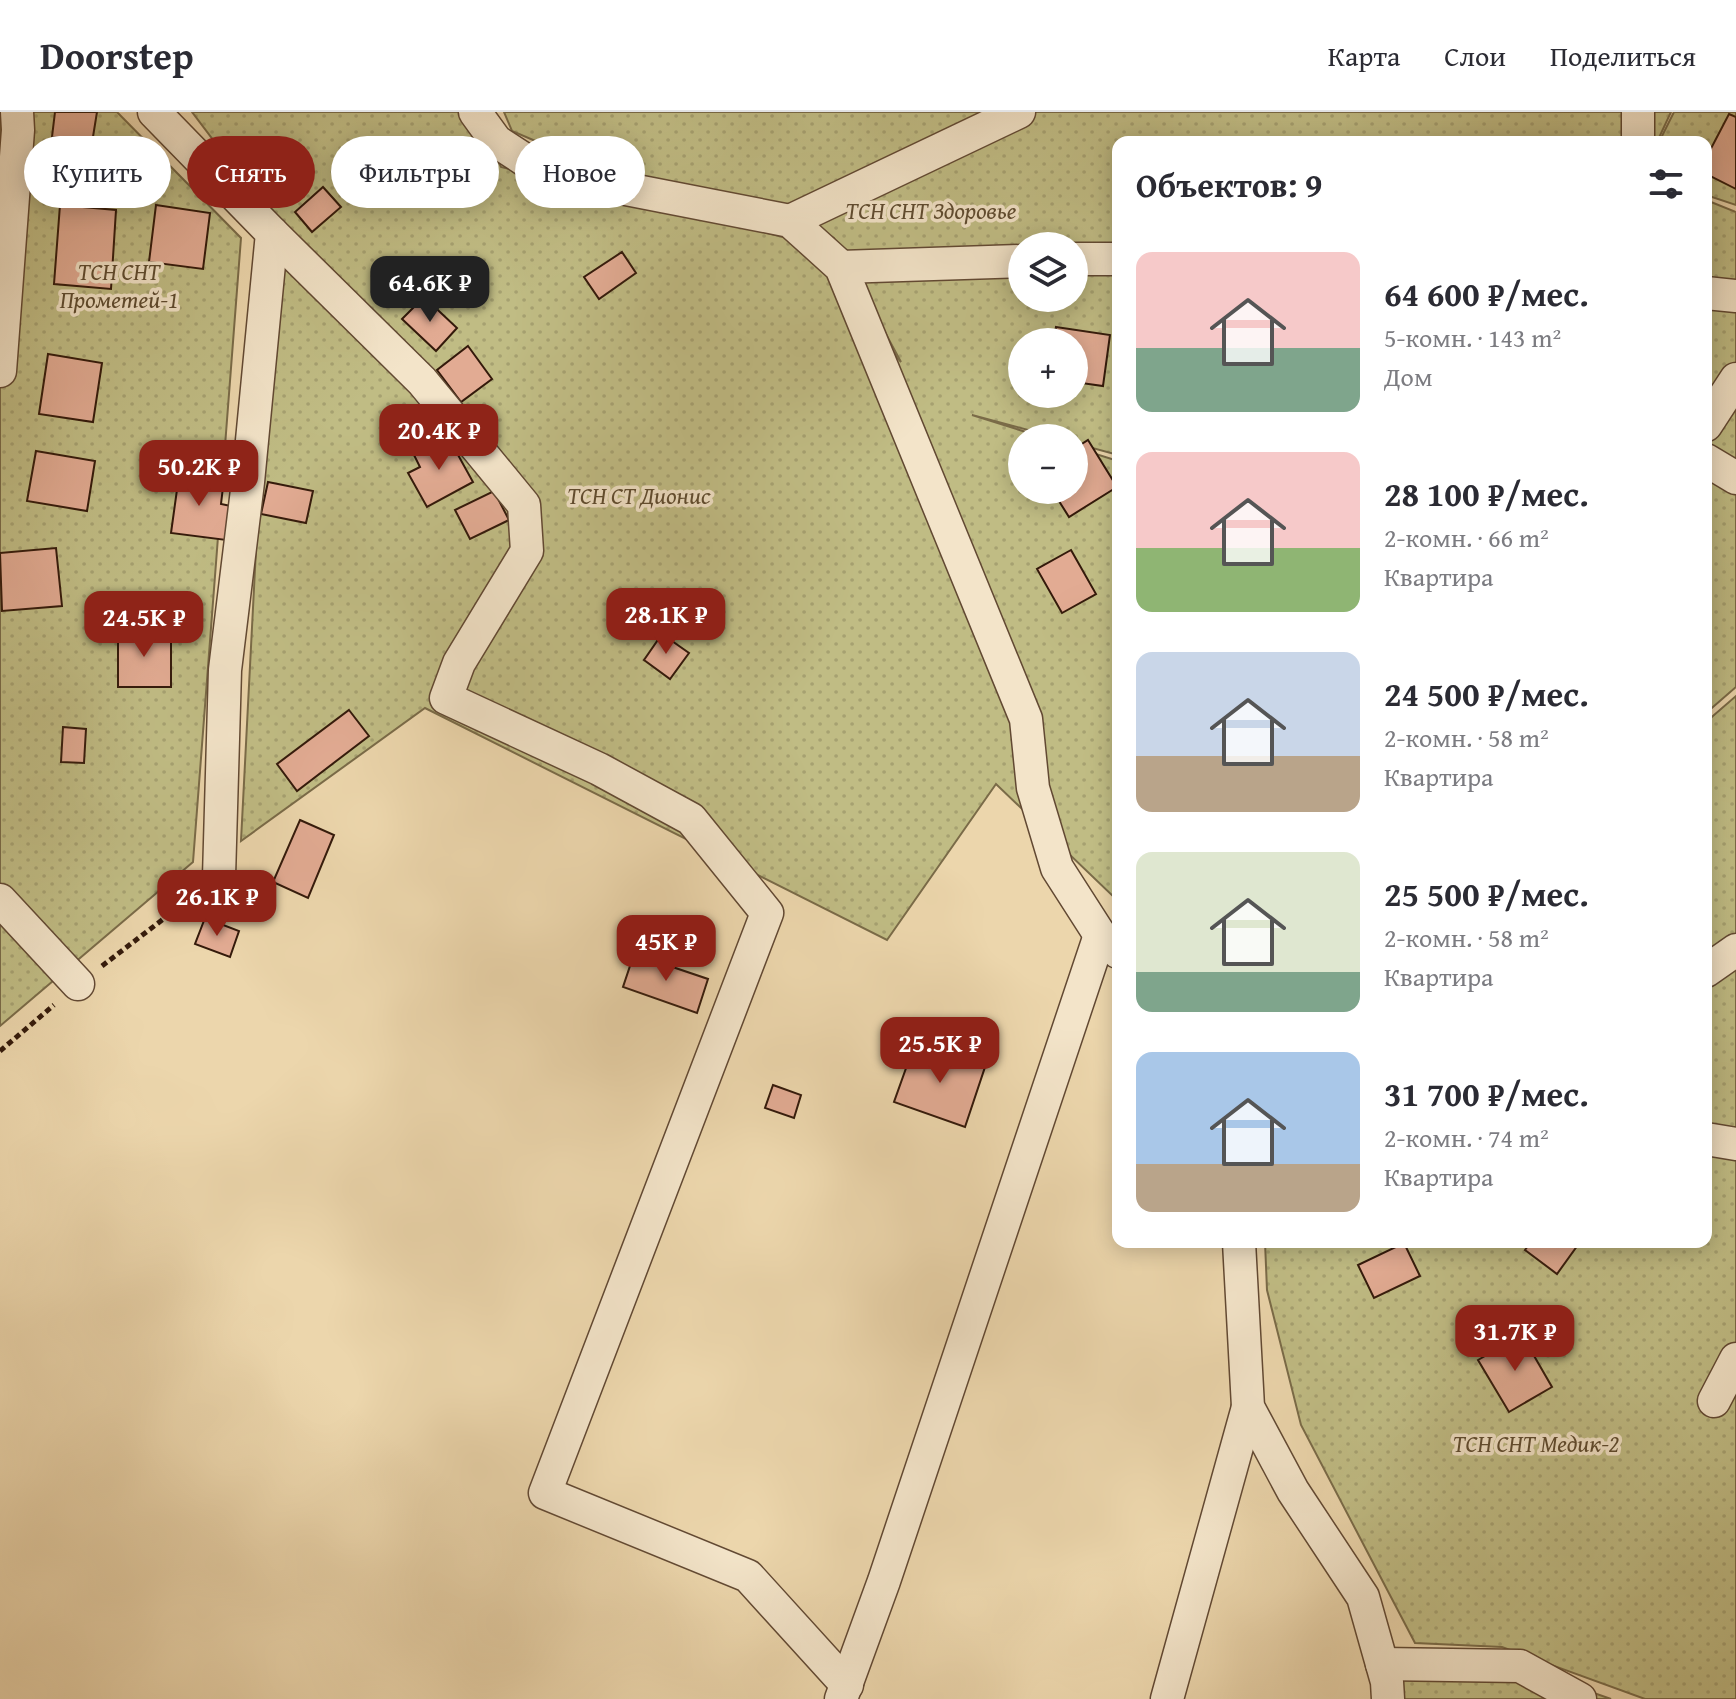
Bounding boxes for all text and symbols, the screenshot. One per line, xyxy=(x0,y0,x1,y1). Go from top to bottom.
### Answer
text: Doorstep xyxy=(40,27,194,83)
text: Карта xyxy=(1328,35,1400,76)
text: Слои xyxy=(1444,35,1506,76)
text: Поделиться xyxy=(1550,35,1696,76)
chip: Купить xyxy=(24,136,171,208)
chip: Снять xyxy=(187,136,315,208)
chip: Фильтры xyxy=(331,136,499,208)
chip: Новое xyxy=(515,136,645,208)
text: Объектов: 9 xyxy=(1136,160,1322,209)
icon: filters xyxy=(1644,162,1688,206)
park label: ТСН СНТ Здоровье xyxy=(846,193,1017,228)
map controls xyxy=(1008,232,1088,504)
button: layers xyxy=(1008,232,1088,312)
park label: ТСН СНТ Прометей-1 xyxy=(60,254,178,317)
pin: 64.6K ₽ xyxy=(356,256,504,324)
text: 64.6K ₽ xyxy=(388,262,472,301)
text: 64 600 ₽/мес. xyxy=(1384,269,1589,318)
icon: home xyxy=(1200,284,1296,380)
text: 5-комн. · 143 m² xyxy=(1384,318,1561,357)
button: + xyxy=(1008,328,1088,408)
text: Дом xyxy=(1384,357,1432,396)
pin: 20.4K ₽ xyxy=(365,404,513,472)
text: 20.4K ₽ xyxy=(397,410,481,449)
button: − xyxy=(1008,424,1088,504)
pin: 50.2K ₽ xyxy=(125,440,273,508)
text: 50.2K ₽ xyxy=(157,446,241,485)
text: 28 100 ₽/мес. xyxy=(1384,469,1589,518)
park label: ТСН СТ Дионис xyxy=(567,478,711,513)
icon: home xyxy=(1200,484,1296,580)
text: 2-комн. · 66 m² xyxy=(1384,518,1549,557)
text: Квартира xyxy=(1384,557,1493,596)
pin: 28.1K ₽ xyxy=(592,588,740,656)
pin: 24.5K ₽ xyxy=(70,591,218,659)
text: 28.1K ₽ xyxy=(624,594,708,633)
text: 24.5K ₽ xyxy=(102,597,186,636)
text: 24 500 ₽/мес. xyxy=(1384,669,1589,718)
icon: home xyxy=(1200,684,1296,780)
text: 2-комн. · 58 m² xyxy=(1384,718,1549,757)
text: Квартира xyxy=(1384,757,1493,796)
text: 25 500 ₽/мес. xyxy=(1384,869,1589,918)
pin: 26.1K ₽ xyxy=(143,870,291,938)
text: 26.1K ₽ xyxy=(175,876,259,915)
icon: home xyxy=(1200,884,1296,980)
pin: 45K ₽ xyxy=(610,915,722,983)
text: 2-комн. · 58 m² xyxy=(1384,918,1549,957)
text: 45K ₽ xyxy=(635,921,697,960)
text: Квартира xyxy=(1384,957,1493,996)
pin: 25.5K ₽ xyxy=(866,1017,1014,1085)
text: 25.5K ₽ xyxy=(898,1023,982,1062)
text: 31 700 ₽/мес. xyxy=(1384,1069,1589,1118)
icon: home xyxy=(1200,1084,1296,1180)
text: 2-комн. · 74 m² xyxy=(1384,1118,1549,1157)
text: Квартира xyxy=(1384,1157,1493,1196)
pin: 31.7K ₽ xyxy=(1441,1305,1589,1373)
text: 31.7K ₽ xyxy=(1473,1311,1557,1350)
park label: ТСН СНТ Медик-2 xyxy=(1453,1426,1619,1461)

